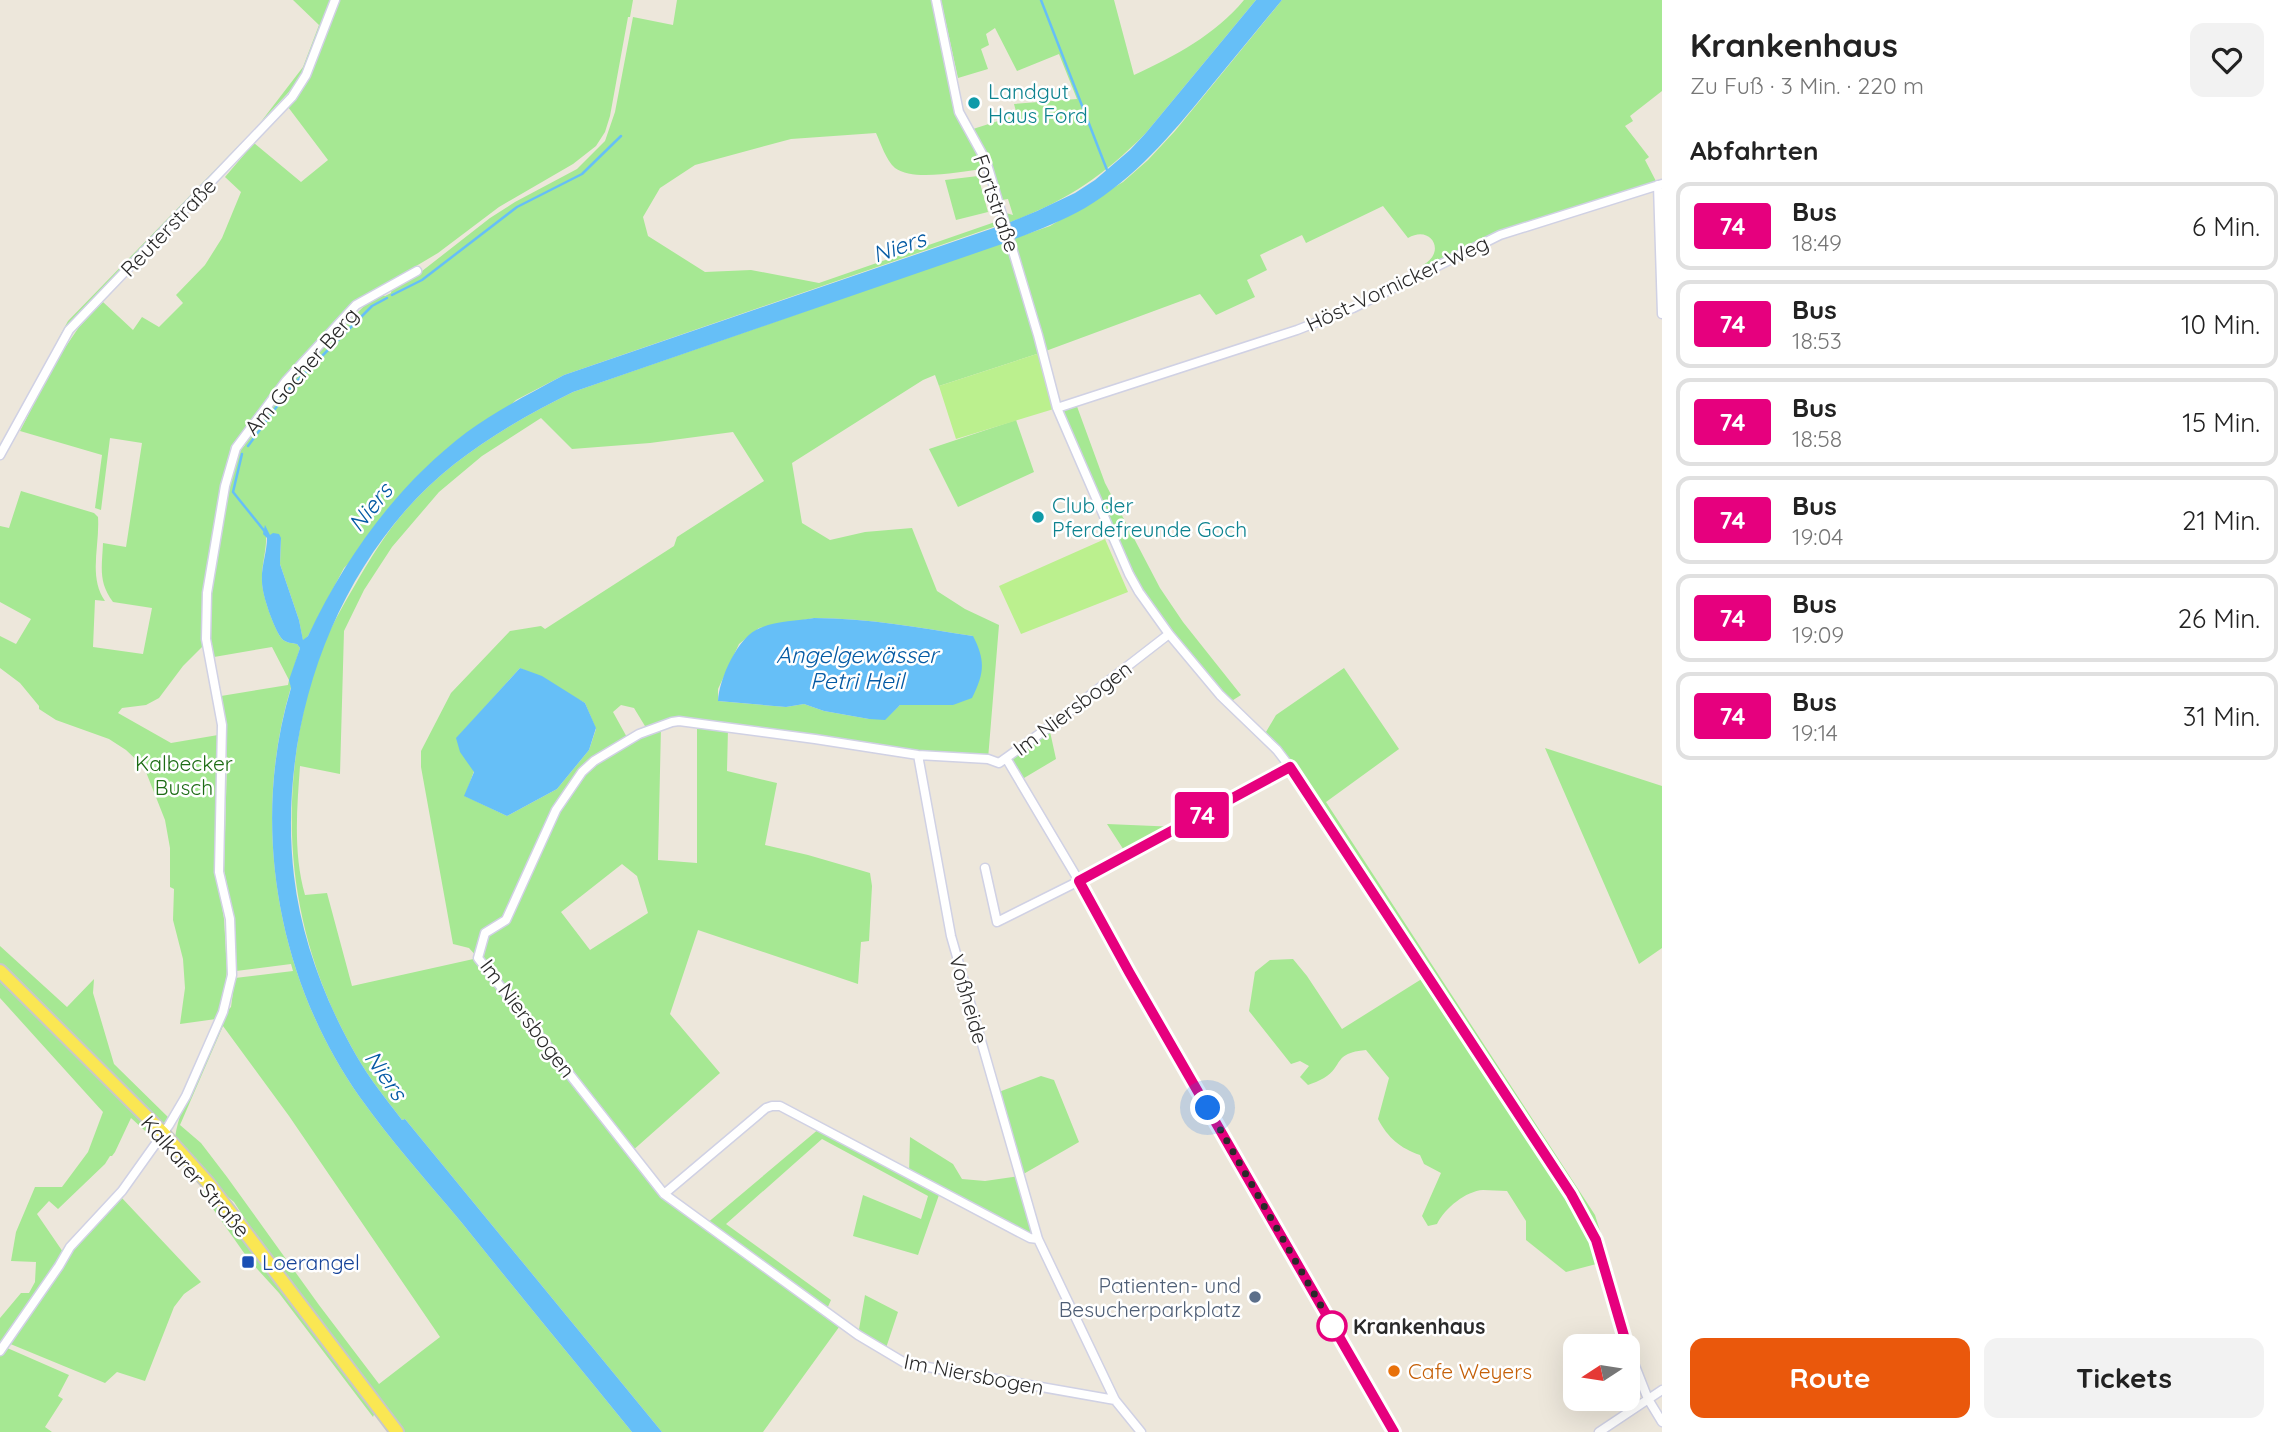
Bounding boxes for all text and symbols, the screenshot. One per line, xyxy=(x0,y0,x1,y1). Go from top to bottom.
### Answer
button: heart xyxy=(2190,23,2264,97)
text: Krankenhaus xyxy=(1690,24,1898,65)
text: Zu Fuß · 3 Min. · 220 m xyxy=(1690,71,1924,100)
place label: Landgut Haus Ford xyxy=(988,78,1088,128)
marker: Landgut Haus Ford xyxy=(966,95,982,111)
text: Abfahrten xyxy=(1690,134,1819,167)
street label: Fortstraße xyxy=(968,151,1026,255)
street label: Reuterstraße xyxy=(115,172,221,282)
text: Bus xyxy=(1792,195,1837,228)
text: 6 Min. xyxy=(2192,210,2260,243)
text: 74 xyxy=(1719,211,1746,241)
water label: Niers xyxy=(869,223,931,269)
text: 18:49 xyxy=(1792,228,1842,257)
street label: Höst-Vornicker-Weg xyxy=(1302,229,1492,337)
text: Bus xyxy=(1792,293,1837,326)
street label: Am Gocher Berg xyxy=(238,302,364,440)
text: 10 Min. xyxy=(2181,308,2260,341)
text: 74 xyxy=(1719,309,1746,339)
text: 18:53 xyxy=(1792,326,1842,355)
text: Bus xyxy=(1792,391,1837,424)
text: 15 Min. xyxy=(2182,406,2260,439)
text: 74 xyxy=(1719,407,1746,437)
text: 18:58 xyxy=(1792,424,1842,453)
water label: Niers xyxy=(342,475,400,537)
text: Bus xyxy=(1792,489,1837,522)
place label: Club der Pferdefreunde Goch xyxy=(1052,492,1247,542)
text: 21 Min. xyxy=(2182,504,2260,537)
text: 74 xyxy=(1719,505,1746,535)
marker: Club der Pferdefreunde Goch xyxy=(1030,509,1046,525)
text: 19:04 xyxy=(1792,522,1843,551)
text: Bus xyxy=(1792,587,1837,620)
text: 26 Min. xyxy=(2178,602,2260,635)
text: 74 xyxy=(1719,603,1746,633)
text: 19:09 xyxy=(1792,620,1844,649)
water label: Angelgewässer Petri Heil xyxy=(776,640,941,695)
street label: Im Niersbogen xyxy=(1008,655,1136,761)
text: Bus xyxy=(1792,685,1837,718)
text: 31 Min. xyxy=(2183,700,2260,733)
text: 74 xyxy=(1719,701,1746,731)
text: 19:14 xyxy=(1792,718,1838,747)
park label: Kalbecker Busch xyxy=(135,750,233,800)
line badge: 74 xyxy=(1170,792,1234,838)
text: 74 xyxy=(1189,800,1215,830)
street label: Voßheide xyxy=(944,951,994,1047)
street label: Im Niersbogen xyxy=(475,954,581,1082)
water label: Niers xyxy=(359,1044,415,1107)
your location xyxy=(1190,1090,1225,1125)
street label: Kalkarer Straße xyxy=(136,1110,256,1242)
place label: Loerangel xyxy=(262,1249,360,1275)
marker: Loerangel xyxy=(240,1254,256,1270)
place label: Patienten- und Besucherparkplatz xyxy=(1059,1272,1241,1322)
marker: Patienten- und Besucherparkplatz xyxy=(1247,1289,1263,1305)
marker: Krankenhaus xyxy=(1317,1311,1347,1341)
place label: Krankenhaus xyxy=(1353,1313,1485,1339)
north arrow xyxy=(1563,1334,1640,1410)
map controls xyxy=(1563,1334,1640,1411)
button: Route xyxy=(1690,1338,1970,1418)
button: Tickets xyxy=(1984,1338,2264,1418)
street label: Im Niersbogen xyxy=(902,1348,1046,1400)
place label: Cafe Weyers xyxy=(1408,1358,1532,1384)
marker: Cafe Weyers xyxy=(1386,1363,1402,1379)

